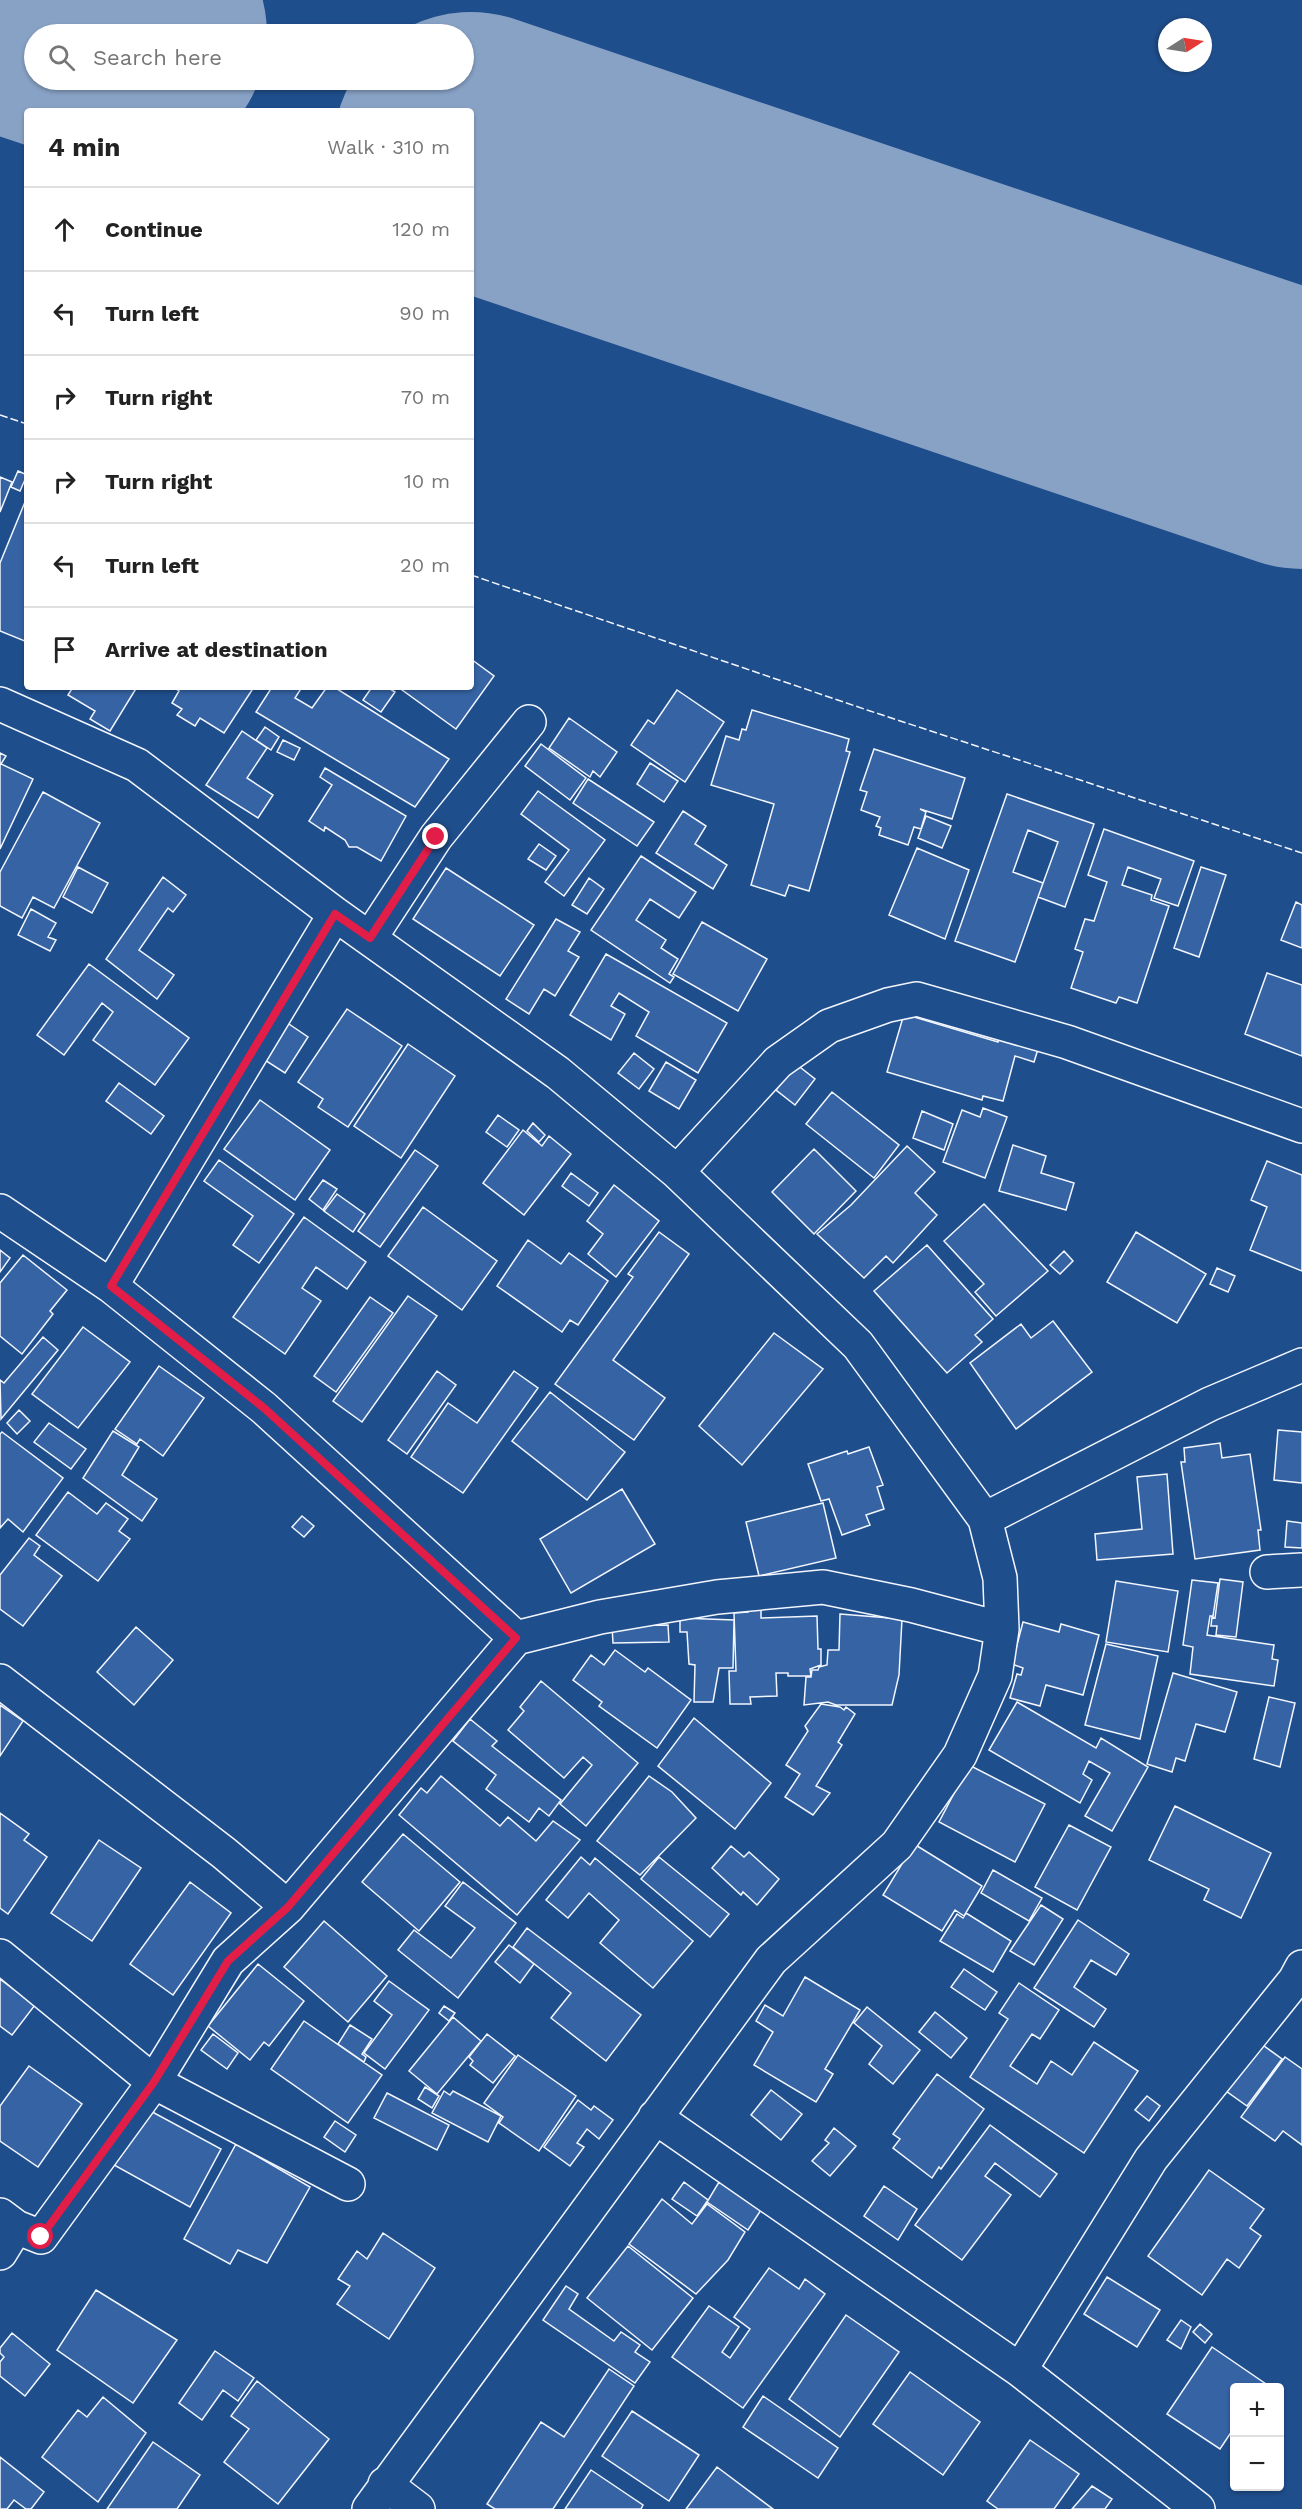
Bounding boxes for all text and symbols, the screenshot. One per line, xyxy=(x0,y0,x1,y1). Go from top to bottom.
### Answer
north arrow xyxy=(1158,18,1212,72)
search box xyxy=(24,24,474,90)
icon: search xyxy=(45,41,78,74)
text: Search here xyxy=(93,45,222,70)
text: 4 min xyxy=(48,132,120,162)
text: Walk · 310 m xyxy=(327,135,450,159)
icon: ahead xyxy=(48,213,81,246)
text: Continue xyxy=(105,217,203,242)
text: 120 m xyxy=(392,217,450,241)
icon: left xyxy=(48,297,81,330)
text: Turn left xyxy=(105,301,199,326)
text: 90 m xyxy=(399,301,450,325)
icon: right xyxy=(48,381,81,414)
text: Turn right xyxy=(105,385,212,410)
text: 70 m xyxy=(401,385,450,409)
icon: right xyxy=(48,465,81,498)
text: Turn right xyxy=(105,469,212,494)
text: 10 m xyxy=(404,469,450,493)
icon: left xyxy=(48,549,81,582)
text: Turn left xyxy=(105,553,199,578)
text: 20 m xyxy=(400,553,450,577)
icon: arrive xyxy=(48,633,81,666)
text: Arrive at destination xyxy=(105,637,328,662)
route end xyxy=(422,823,448,849)
route start xyxy=(27,2223,53,2249)
map controls xyxy=(1230,2383,1284,2491)
button: + xyxy=(1230,2383,1284,2437)
button: − xyxy=(1230,2437,1284,2491)

